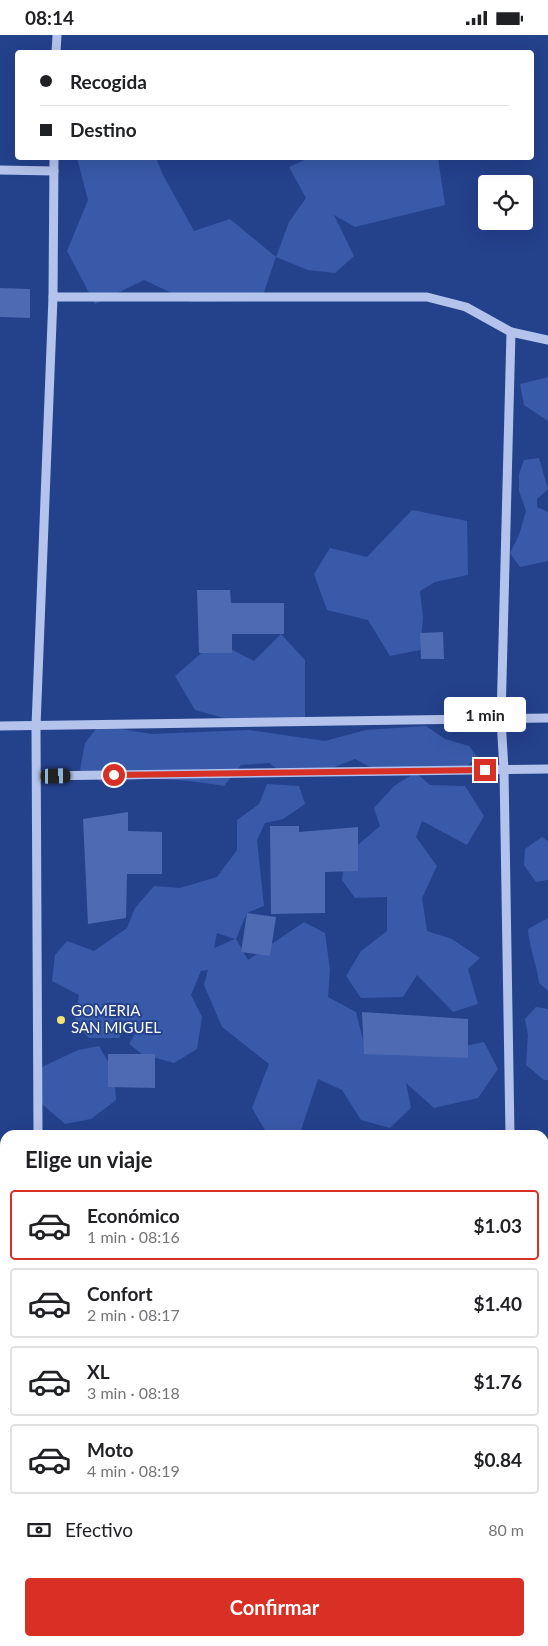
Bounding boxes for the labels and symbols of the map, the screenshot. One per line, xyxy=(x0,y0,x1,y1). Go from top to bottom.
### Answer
callout: 1 min xyxy=(444,697,526,733)
route end xyxy=(474,759,496,781)
route start xyxy=(103,764,125,786)
car xyxy=(40,768,71,784)
place label: GOMERIA SAN MIGUEL xyxy=(71,1001,161,1036)
marker: GOMERIA SAN MIGUEL xyxy=(55,1014,67,1026)

